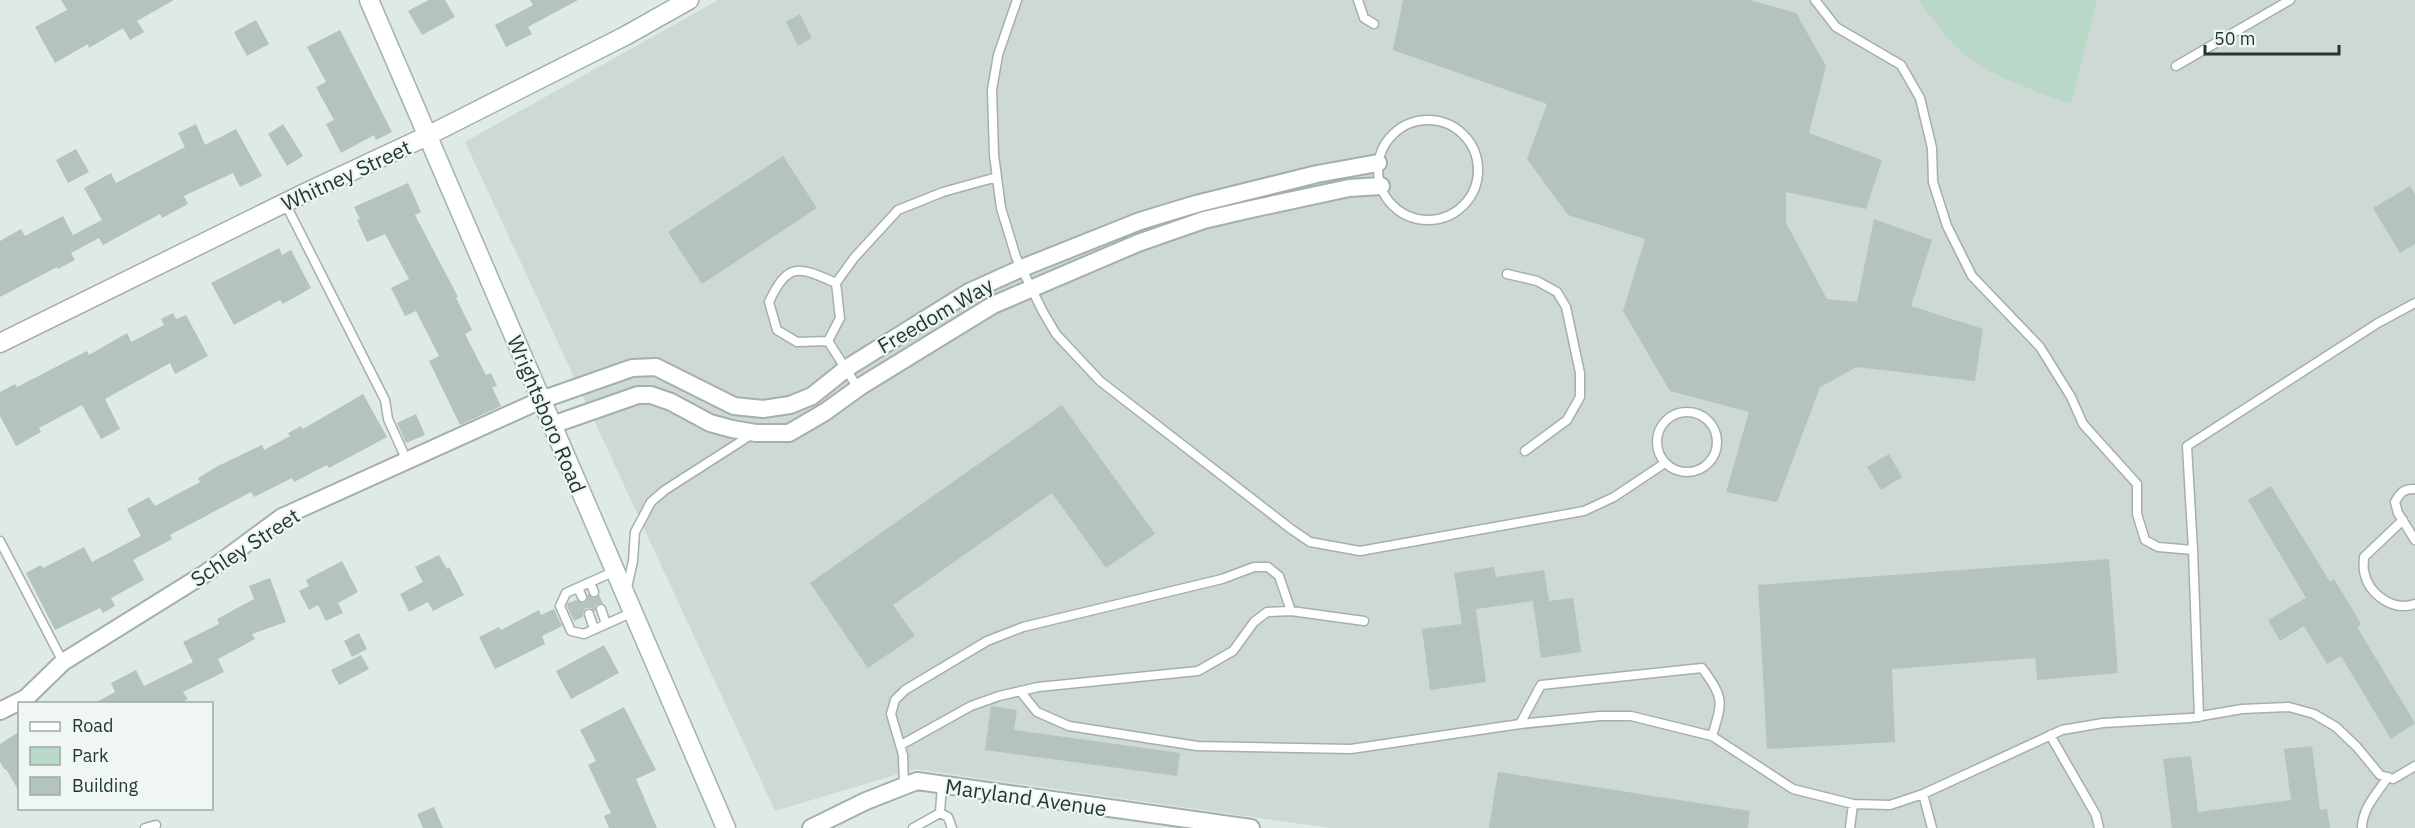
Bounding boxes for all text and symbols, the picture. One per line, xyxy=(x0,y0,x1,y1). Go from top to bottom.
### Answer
scale bar xyxy=(2205,18,2338,56)
text: 50 m xyxy=(2214,27,2256,50)
street label: Whitney Street xyxy=(277,133,415,217)
street label: Freedom Way xyxy=(872,270,998,359)
street label: Wrightsboro Road xyxy=(501,331,593,497)
street label: Schley Street xyxy=(185,501,305,593)
legend xyxy=(18,702,213,810)
text: Road xyxy=(72,714,113,737)
text: Park xyxy=(72,744,109,767)
street label: Maryland Avenue xyxy=(943,772,1109,822)
text: Building xyxy=(72,774,139,797)

